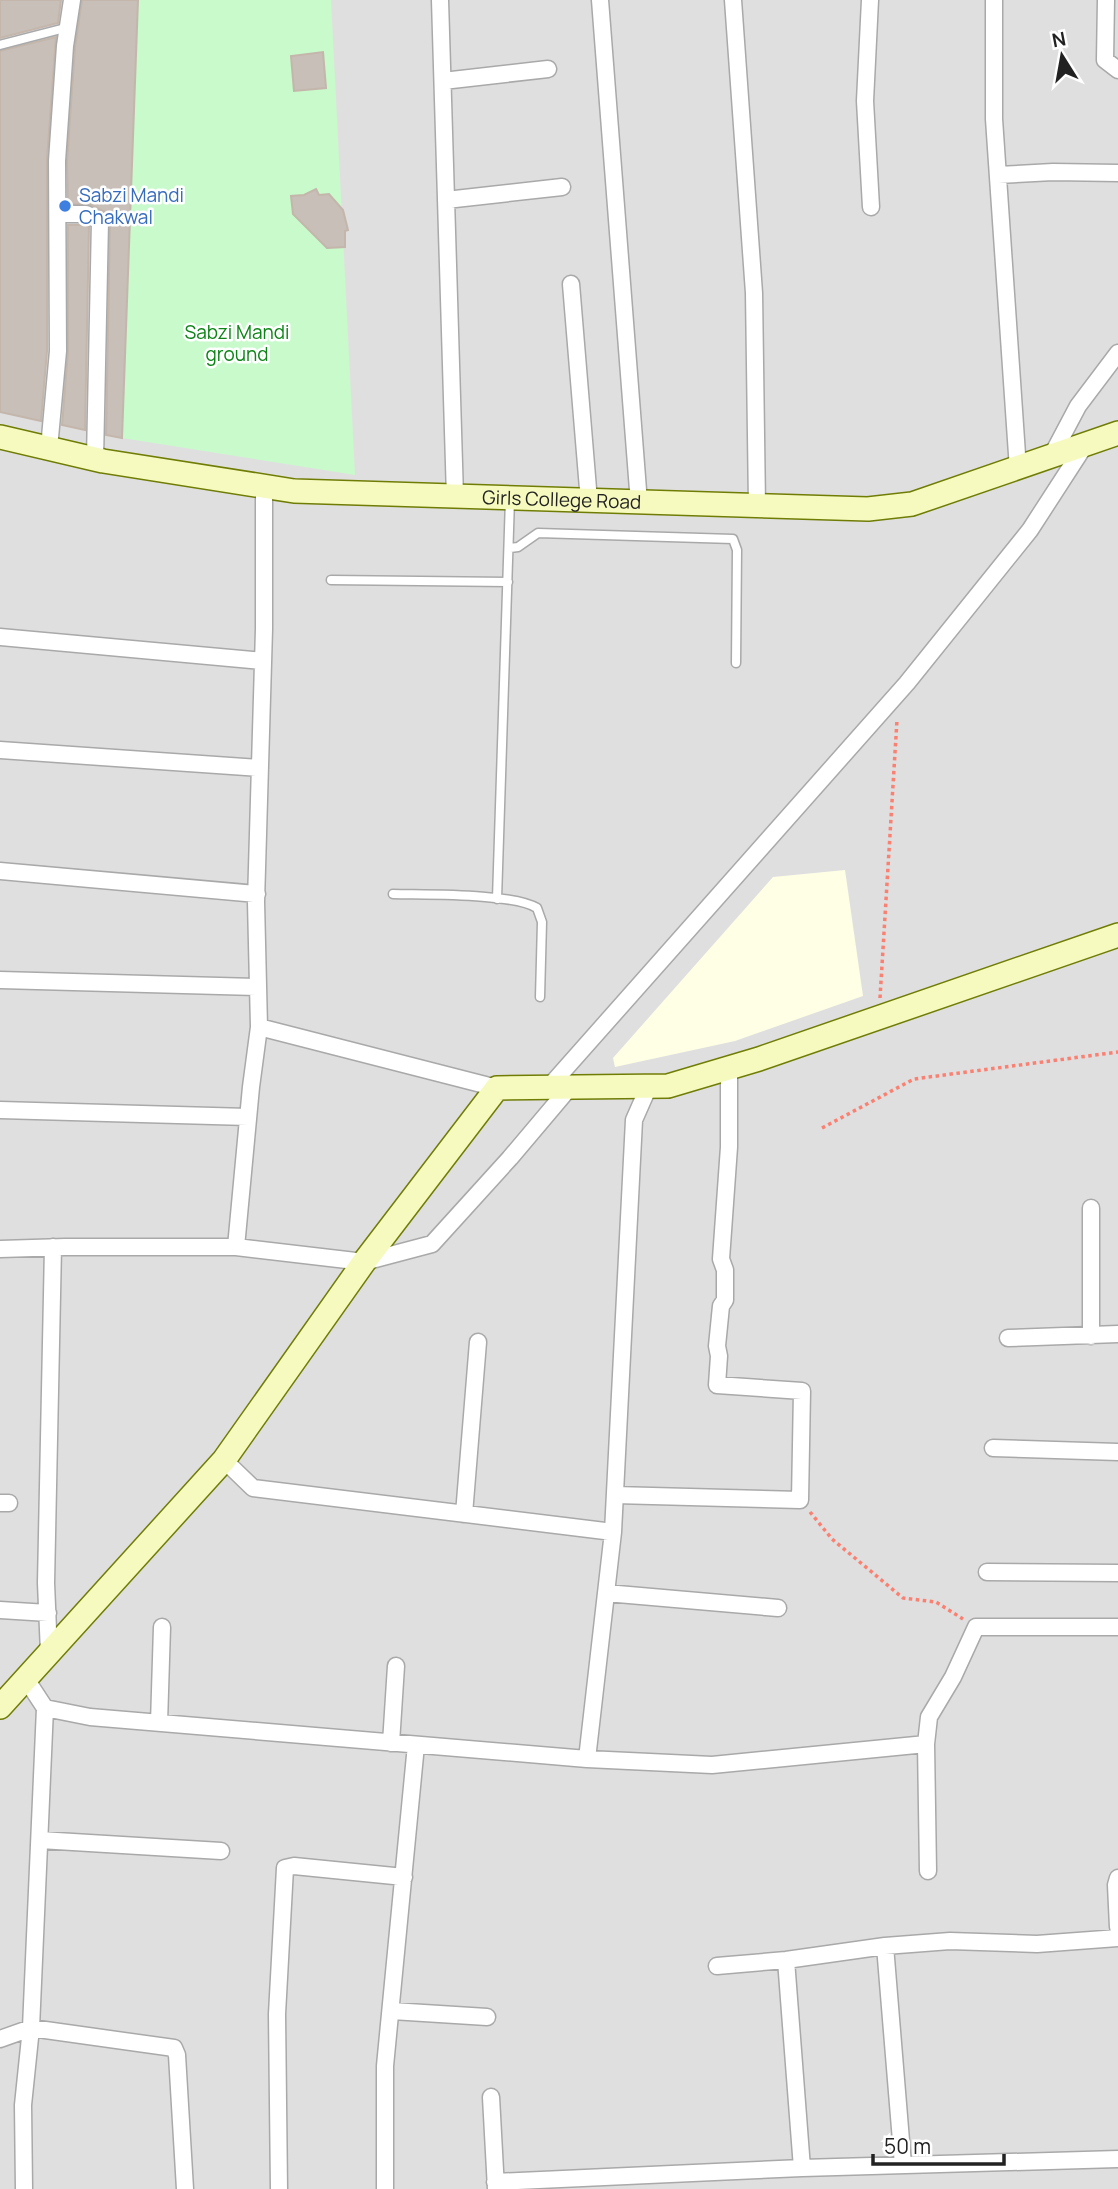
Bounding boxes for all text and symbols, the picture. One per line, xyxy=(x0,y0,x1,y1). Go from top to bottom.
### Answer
north arrow xyxy=(1027,21,1097,91)
text: N xyxy=(1050,25,1068,53)
place label: Sabzi Mandi Chakwal xyxy=(79,182,184,230)
marker: Sabzi Mandi Chakwal xyxy=(57,198,73,214)
park label: Sabzi Mandi ground xyxy=(185,319,289,367)
street label: Girls College Road xyxy=(482,484,642,515)
scale bar xyxy=(873,2122,1004,2166)
text: 50 m xyxy=(884,2132,931,2160)

